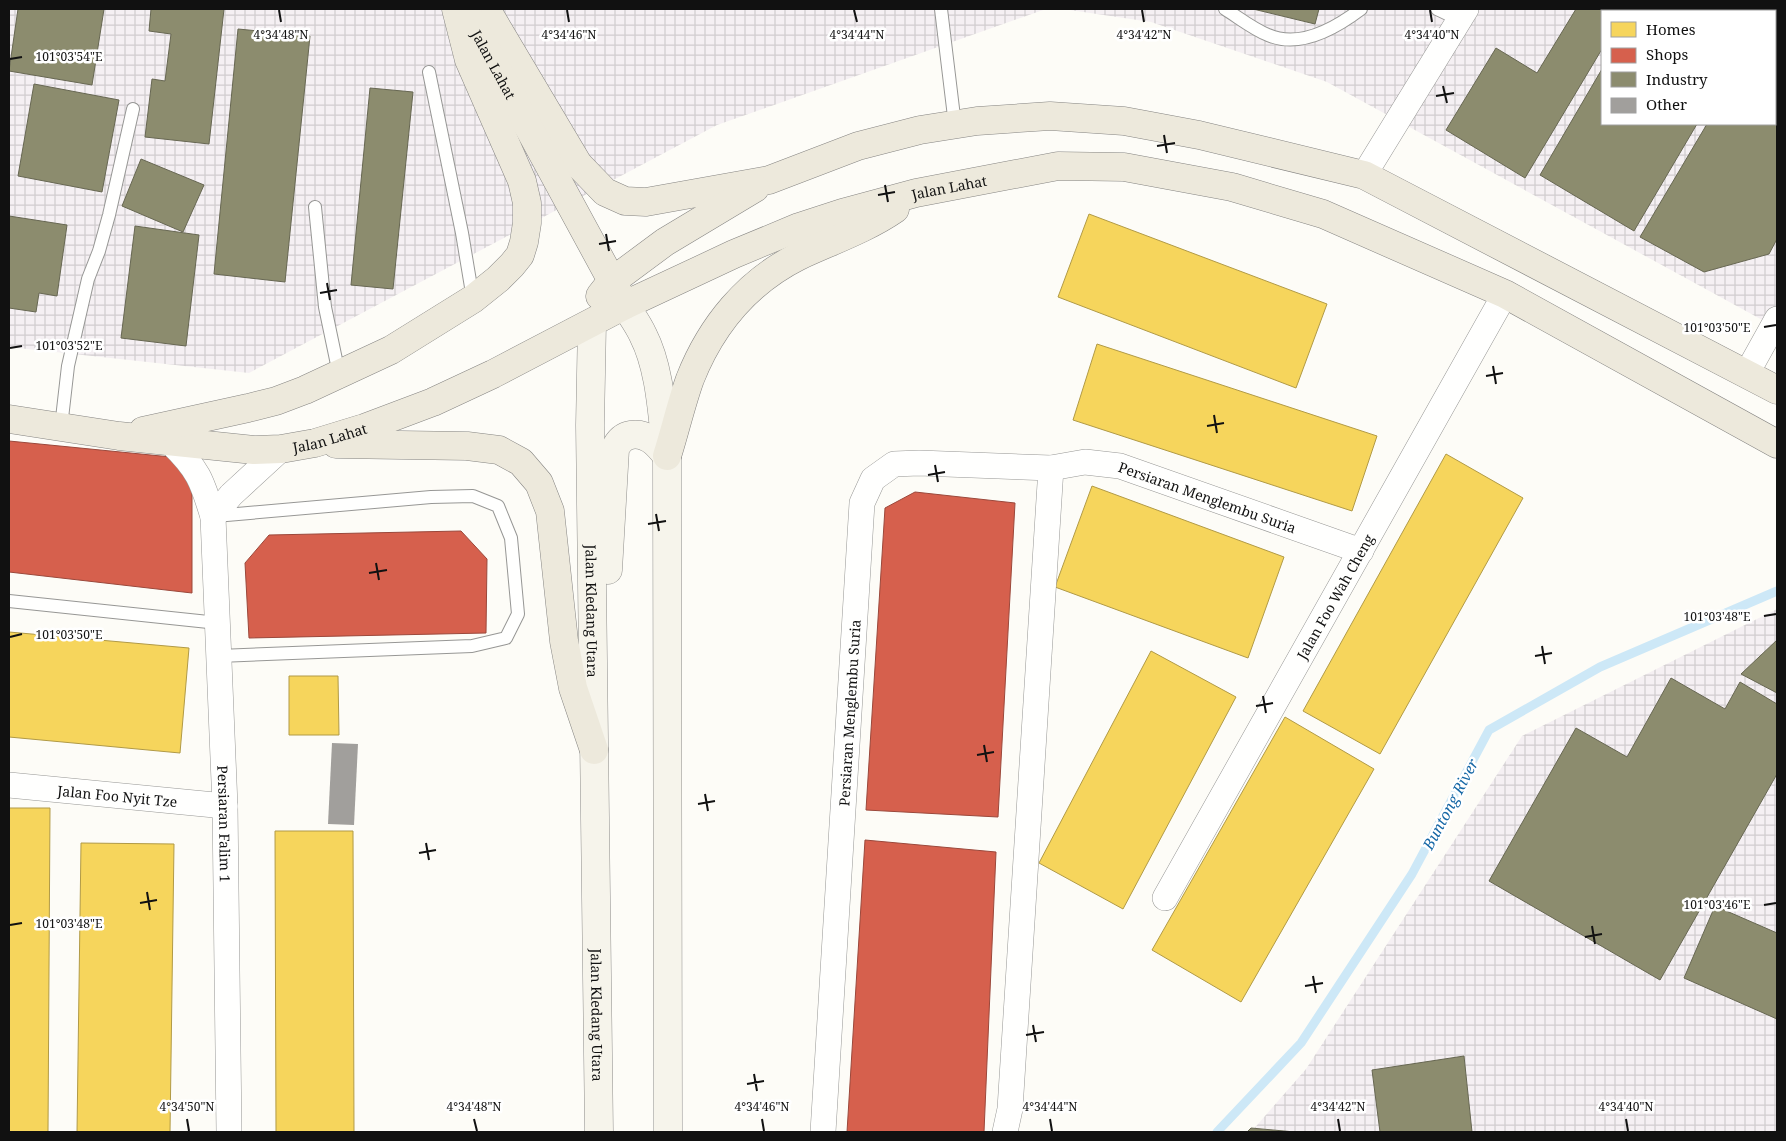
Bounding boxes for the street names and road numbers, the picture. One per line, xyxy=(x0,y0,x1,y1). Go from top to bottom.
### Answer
street label: Jalan Lahat xyxy=(467,25,521,102)
street label: Jalan Lahat xyxy=(908,170,988,204)
street label: Jalan Lahat xyxy=(290,418,369,456)
street label: Persiaran Menglembu Suria xyxy=(1116,457,1299,537)
street label: Jalan Foo Wah Cheng xyxy=(1291,530,1378,663)
street label: Jalan Kledang Utara xyxy=(582,543,603,678)
street label: Persiaran Menglembu Suria xyxy=(834,619,864,807)
street label: Persiaran Falim 1 xyxy=(214,765,235,883)
street label: Jalan Foo Nyit Tze xyxy=(56,780,178,811)
street label: Jalan Kledang Utara xyxy=(587,947,608,1082)

